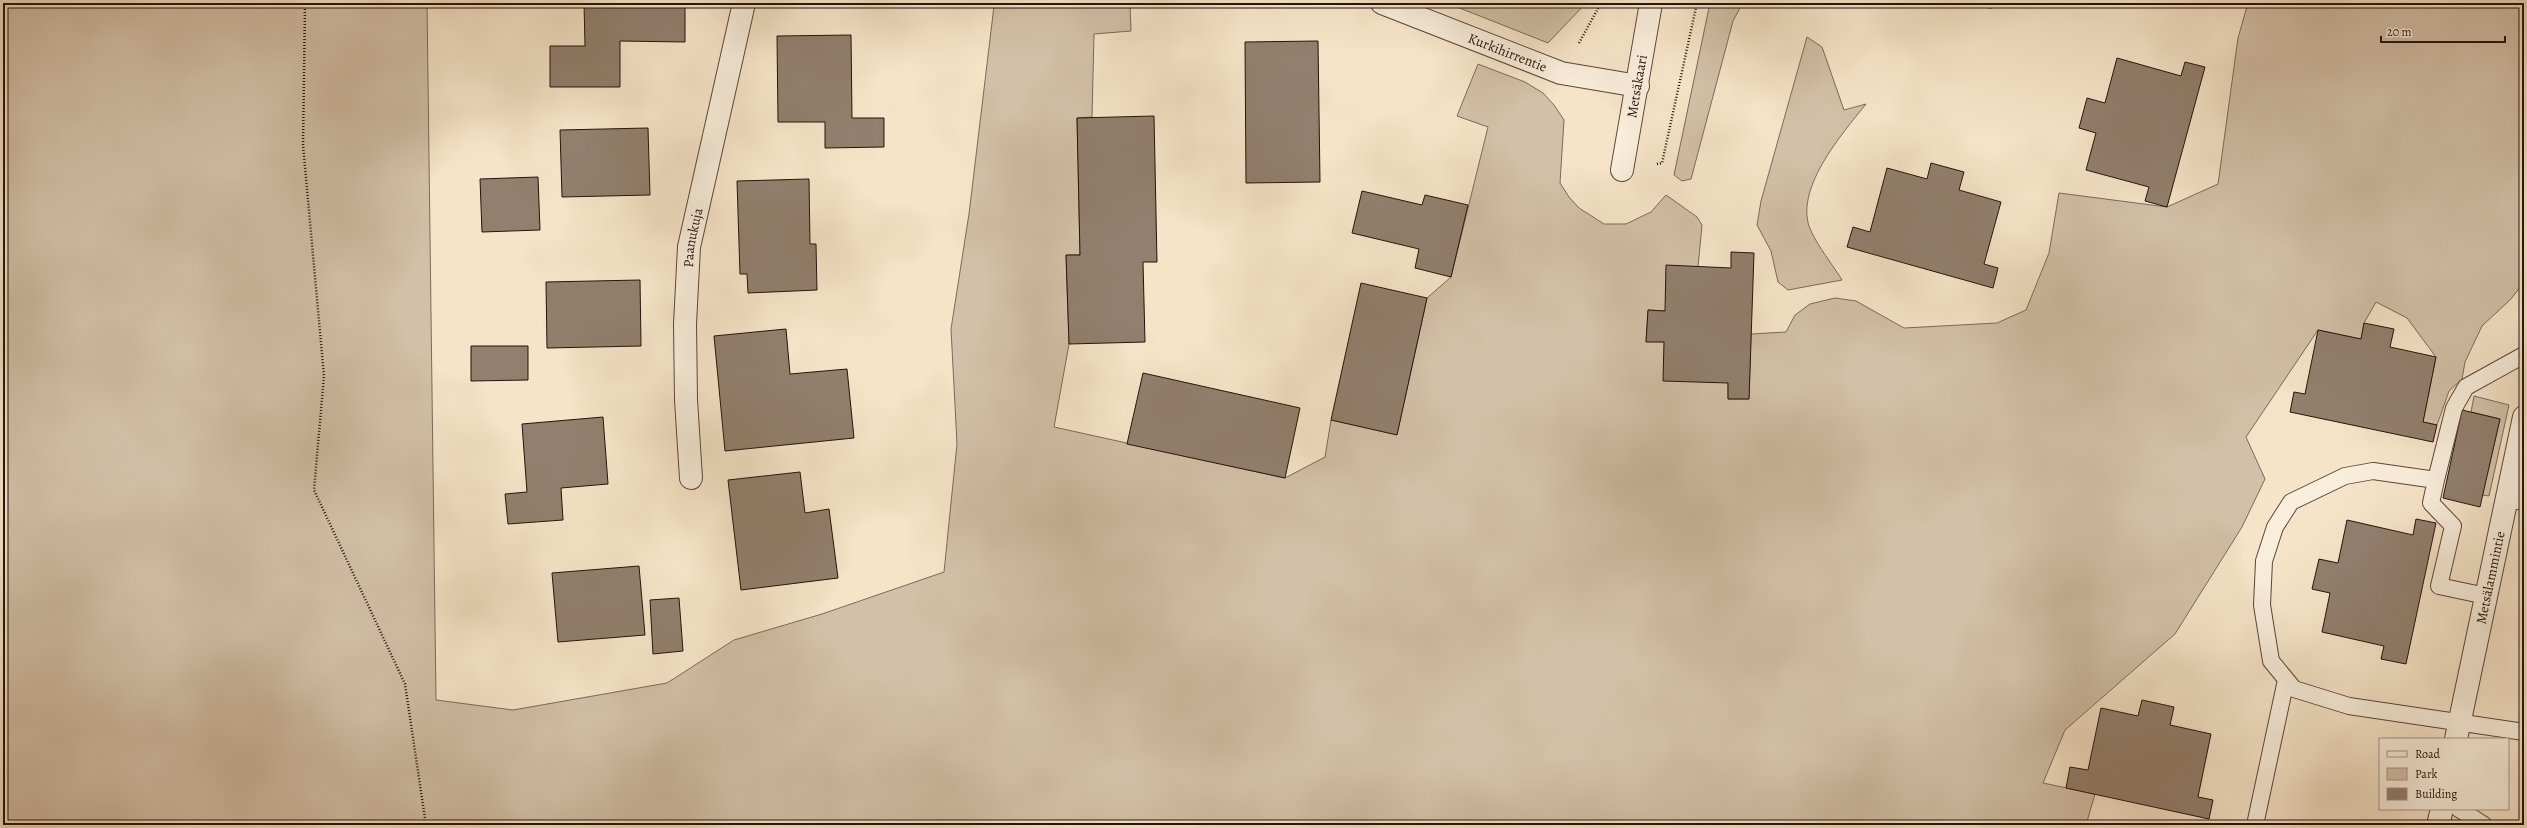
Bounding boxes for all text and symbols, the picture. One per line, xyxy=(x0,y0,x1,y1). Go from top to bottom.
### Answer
scale bar xyxy=(2381,18,2505,44)
text: 20 m xyxy=(2387,24,2411,40)
street label: Kurkihirrentie xyxy=(1465,29,1550,77)
street label: Metsäkaari xyxy=(1622,53,1652,119)
street label: Paanukuja xyxy=(679,206,708,268)
street label: Metsälammintie xyxy=(2472,530,2510,626)
legend xyxy=(2379,738,2509,810)
text: Road xyxy=(2415,746,2441,762)
text: Park xyxy=(2415,766,2438,782)
text: Building xyxy=(2415,786,2457,802)

